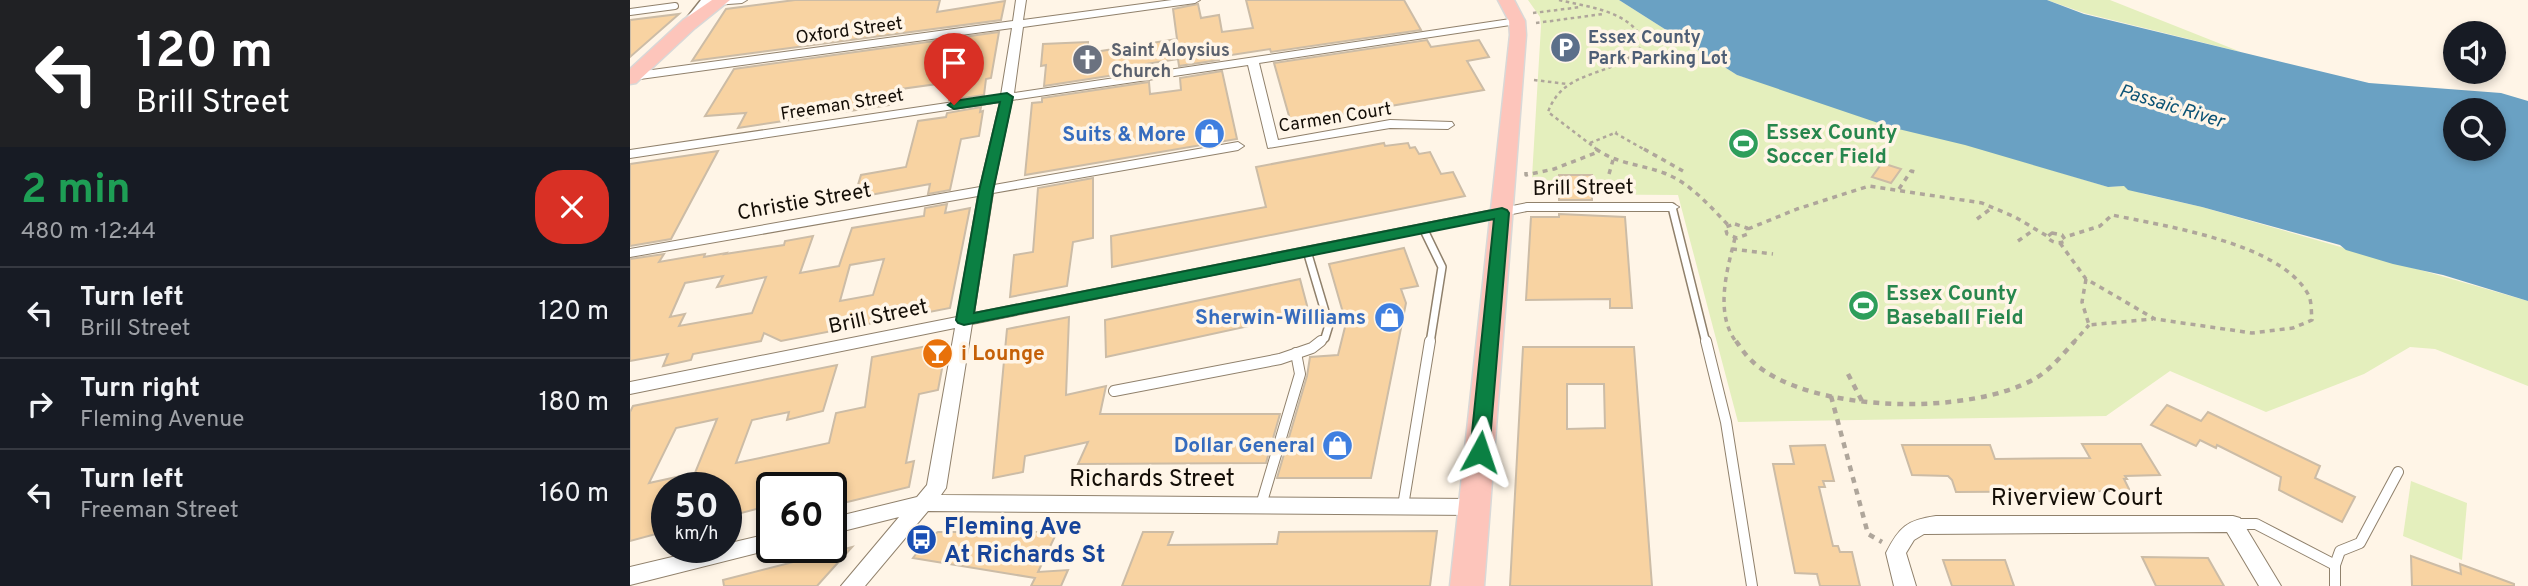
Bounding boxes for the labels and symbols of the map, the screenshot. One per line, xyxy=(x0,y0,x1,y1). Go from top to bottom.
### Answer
street label: Oxford Street xyxy=(794,13,904,50)
place label: Essex County Park Parking Lot xyxy=(1588,27,1728,71)
parking icon: Essex County Park Parking Lot xyxy=(1548,30,1582,64)
pin xyxy=(924,33,984,105)
place label: Saint Aloysius Church xyxy=(1111,40,1230,84)
church icon: Saint Aloysius Church xyxy=(1071,43,1105,77)
water label: Passaic River xyxy=(2116,80,2229,135)
street label: Freeman Street xyxy=(779,84,905,127)
street label: Carmen Court xyxy=(1277,98,1393,139)
shop icon: Suits & More xyxy=(1192,117,1226,151)
place label: Essex County Soccer Field xyxy=(1766,120,1897,171)
place label: Suits & More xyxy=(1062,122,1186,149)
sports icon: Essex County Soccer Field xyxy=(1726,127,1760,161)
street label: Brill Street xyxy=(1532,174,1634,203)
street label: Christie Street xyxy=(735,177,873,228)
place label: Essex County Baseball Field xyxy=(1886,281,2024,332)
sports icon: Essex County Baseball Field xyxy=(1846,288,1880,322)
street label: Brill Street xyxy=(826,294,930,341)
shop icon: Sherwin-Williams xyxy=(1372,300,1406,334)
place label: Sherwin-Williams xyxy=(1195,305,1366,332)
bar icon: i Lounge xyxy=(921,336,955,370)
place label: i Lounge xyxy=(961,341,1045,368)
position arrow xyxy=(1443,415,1517,489)
shop icon: Dollar General xyxy=(1321,428,1355,462)
place label: Dollar General xyxy=(1174,433,1315,460)
street label: Richards Street xyxy=(1069,465,1235,495)
speed limit sign: 60 xyxy=(756,472,847,563)
street label: Riverview Court xyxy=(1991,484,2163,514)
place label: Fleming Ave At Richards St xyxy=(944,513,1105,571)
bus stop icon: Fleming Ave At Richards St xyxy=(904,523,938,557)

